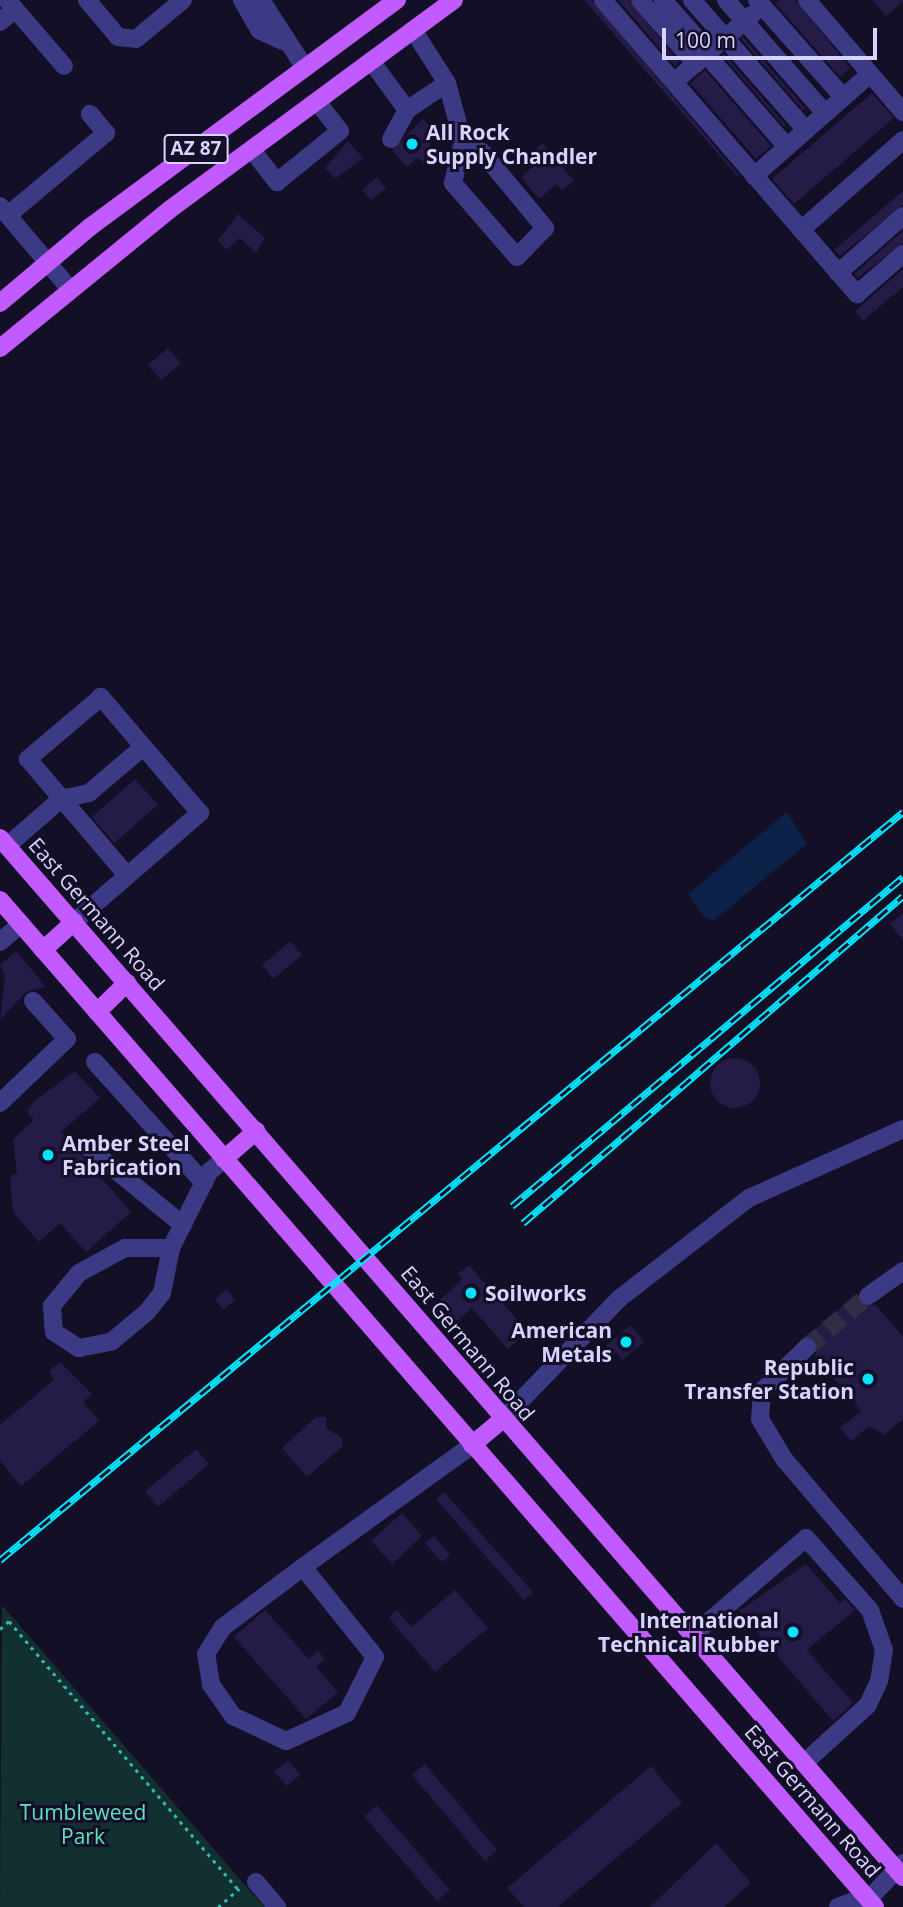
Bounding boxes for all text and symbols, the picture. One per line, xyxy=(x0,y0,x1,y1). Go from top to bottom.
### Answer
scale bar xyxy=(665,14,880,58)
text: 100 m xyxy=(675,26,736,54)
place label: All Rock Supply Chandler xyxy=(426,119,597,169)
road number: AZ 87 xyxy=(163,134,229,164)
marker: All Rock Supply Chandler xyxy=(404,136,420,152)
street label: East Germann Road xyxy=(24,832,170,996)
place label: Amber Steel Fabrication xyxy=(62,1130,190,1180)
marker: Amber Steel Fabrication xyxy=(40,1147,56,1163)
street label: East Germann Road xyxy=(396,1260,540,1426)
place label: Soilworks xyxy=(485,1280,586,1306)
marker: Soilworks xyxy=(463,1285,479,1301)
place label: American Metals xyxy=(511,1317,612,1367)
marker: American Metals xyxy=(618,1334,634,1350)
place label: Republic Transfer Station xyxy=(684,1354,854,1404)
marker: Republic Transfer Station xyxy=(860,1371,876,1387)
place label: International Technical Rubber xyxy=(598,1607,779,1657)
marker: International Technical Rubber xyxy=(785,1624,801,1640)
street label: East Germann Road xyxy=(740,1719,886,1883)
park label: Tumbleweed Park xyxy=(20,1799,146,1849)

